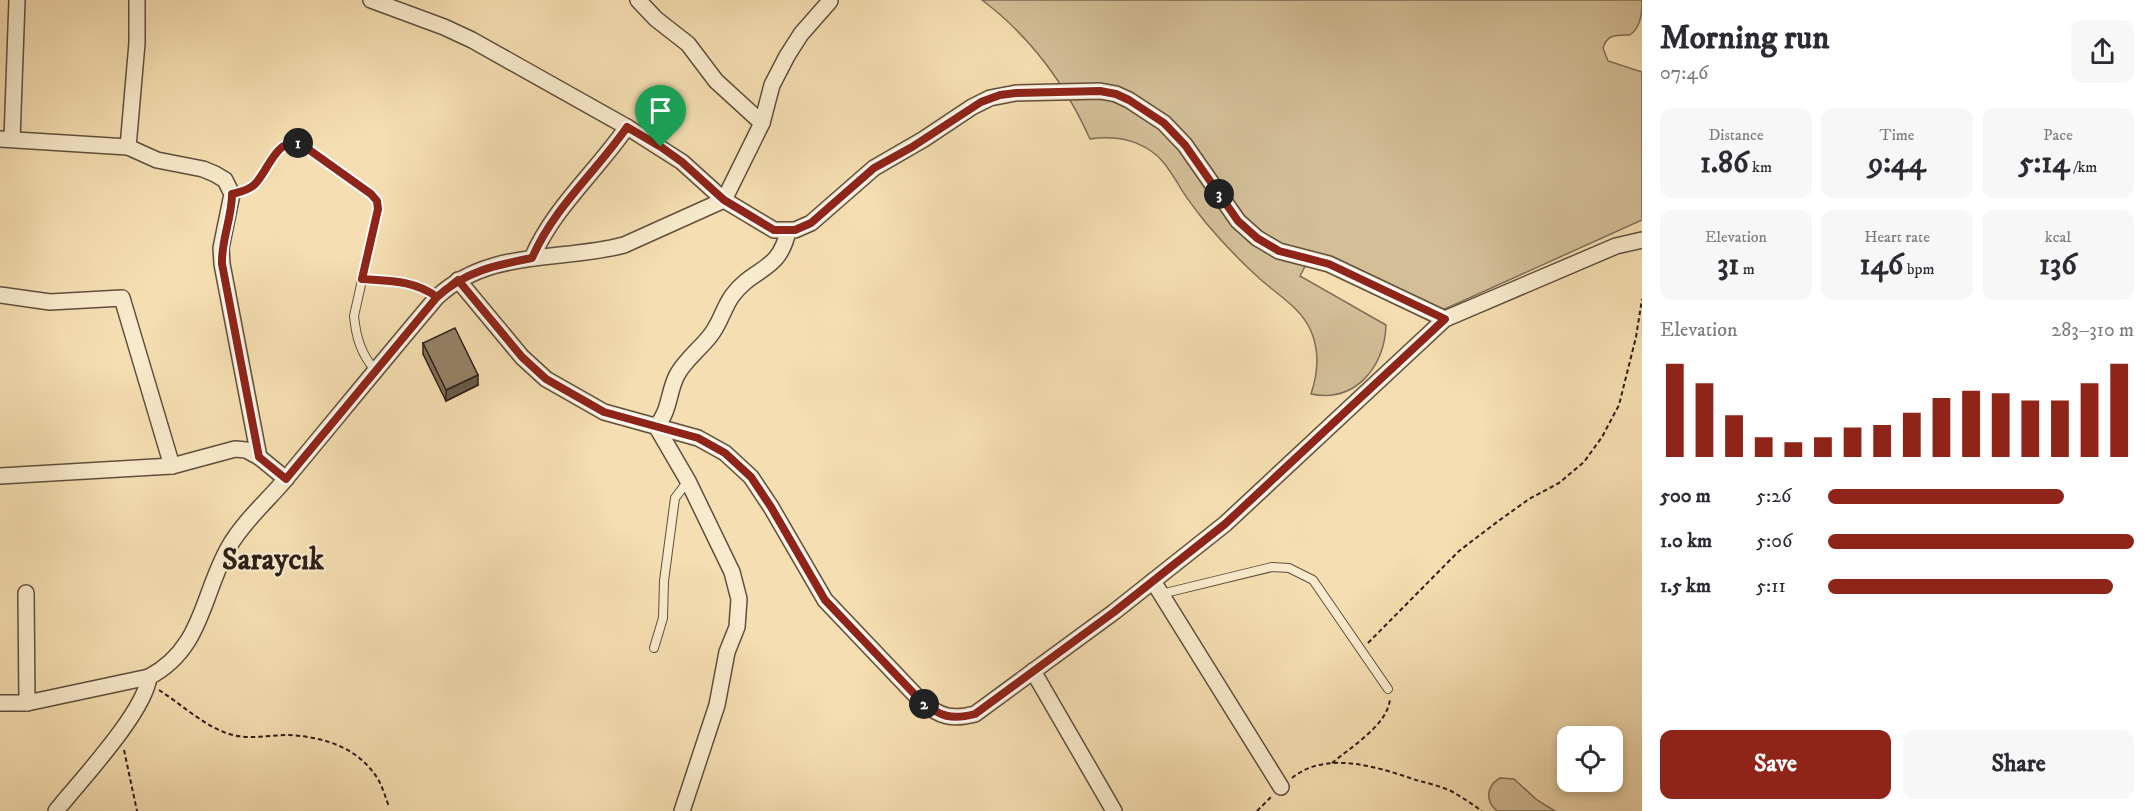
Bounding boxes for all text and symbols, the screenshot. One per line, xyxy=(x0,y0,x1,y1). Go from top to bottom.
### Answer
text: Morning run xyxy=(1660,18,1829,59)
button: share xyxy=(2071,20,2134,83)
text: 07:46 xyxy=(1660,61,1708,86)
pin xyxy=(635,85,686,147)
icon: arrive xyxy=(644,94,677,127)
text: Distance xyxy=(1708,125,1764,145)
text: Time xyxy=(1880,125,1914,145)
text: Pace xyxy=(2043,125,2073,145)
pin: 1 xyxy=(283,128,313,158)
text: 1 xyxy=(295,133,301,153)
text: 1.86 xyxy=(1700,145,1749,182)
text: 9:44 xyxy=(1868,145,1926,182)
text: 5:14 xyxy=(2019,145,2070,182)
text: km xyxy=(1749,157,1772,177)
text: /km xyxy=(2070,157,2097,177)
pin: 3 xyxy=(1204,179,1234,209)
text: 3 xyxy=(1216,184,1222,204)
text: Elevation xyxy=(1705,227,1767,247)
text: Heart rate xyxy=(1864,227,1930,247)
text: kcal xyxy=(2045,227,2071,247)
text: 31 xyxy=(1717,247,1739,284)
text: 146 xyxy=(1860,247,1903,284)
text: 136 xyxy=(2039,247,2077,284)
text: m xyxy=(1739,259,1755,279)
text: bpm xyxy=(1903,259,1934,279)
text: Elevation xyxy=(1660,318,1737,343)
text: 283–310 m xyxy=(2051,318,2134,343)
text: 500 m xyxy=(1660,484,1711,509)
text: 5:26 xyxy=(1756,484,1791,509)
text: 1.0 km xyxy=(1660,529,1712,554)
text: 5:06 xyxy=(1756,529,1792,554)
district label: Saraycık xyxy=(222,542,325,579)
text: 1.5 km xyxy=(1660,574,1711,599)
text: 5:11 xyxy=(1756,574,1786,599)
pin: 2 xyxy=(909,689,939,719)
text: 2 xyxy=(920,694,928,714)
map controls xyxy=(1557,726,1623,792)
button: locate xyxy=(1557,726,1623,792)
button: Save xyxy=(1660,730,1891,799)
button: Share xyxy=(1903,730,2134,799)

